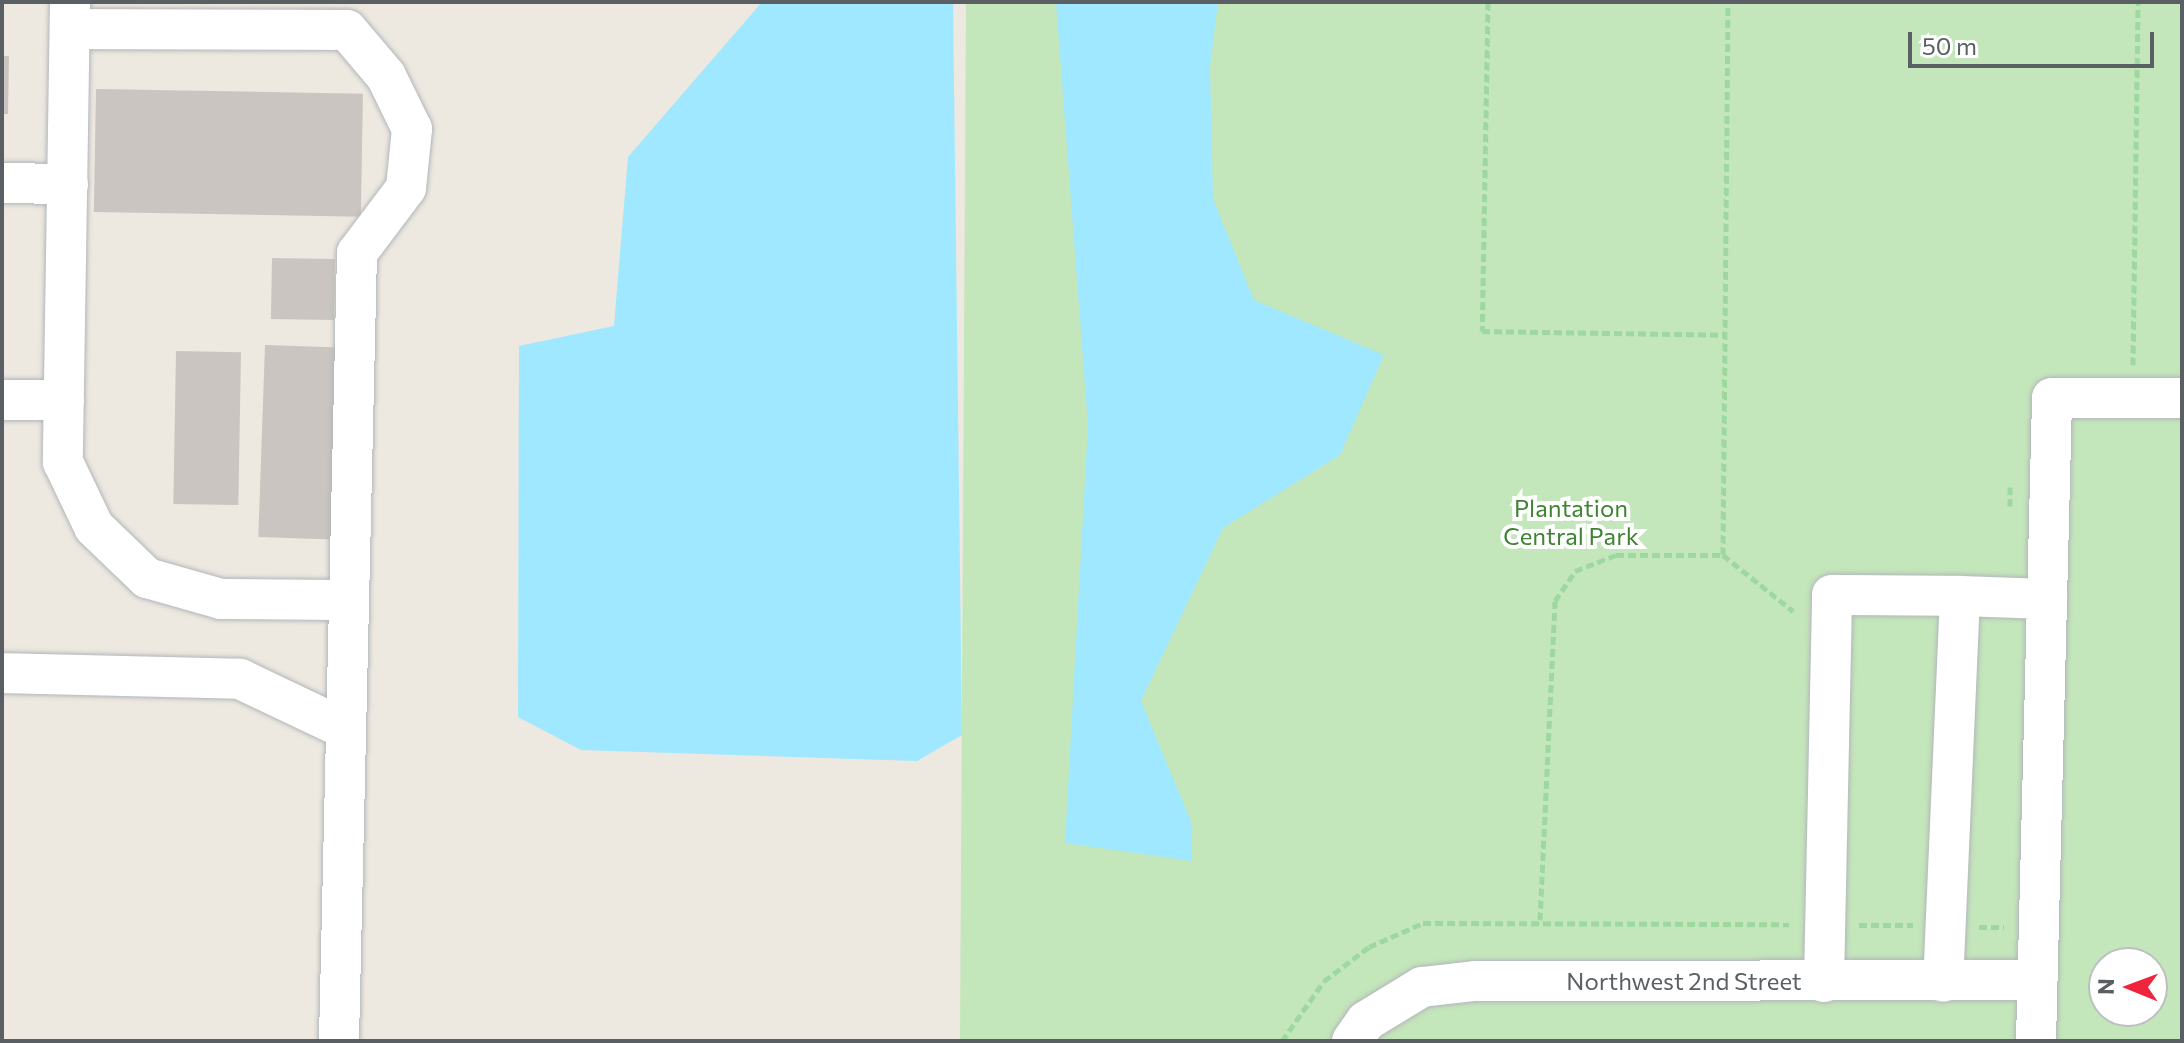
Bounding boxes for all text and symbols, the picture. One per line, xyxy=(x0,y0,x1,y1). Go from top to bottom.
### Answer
scale bar xyxy=(1912,16,2158,66)
text: 50 m xyxy=(1922,31,1977,60)
park label: Plantation Central Park xyxy=(1503,494,1639,550)
north arrow xyxy=(2088,947,2168,1027)
street label: Northwest 2nd Street xyxy=(1566,967,1802,995)
text: N xyxy=(2092,978,2119,995)

